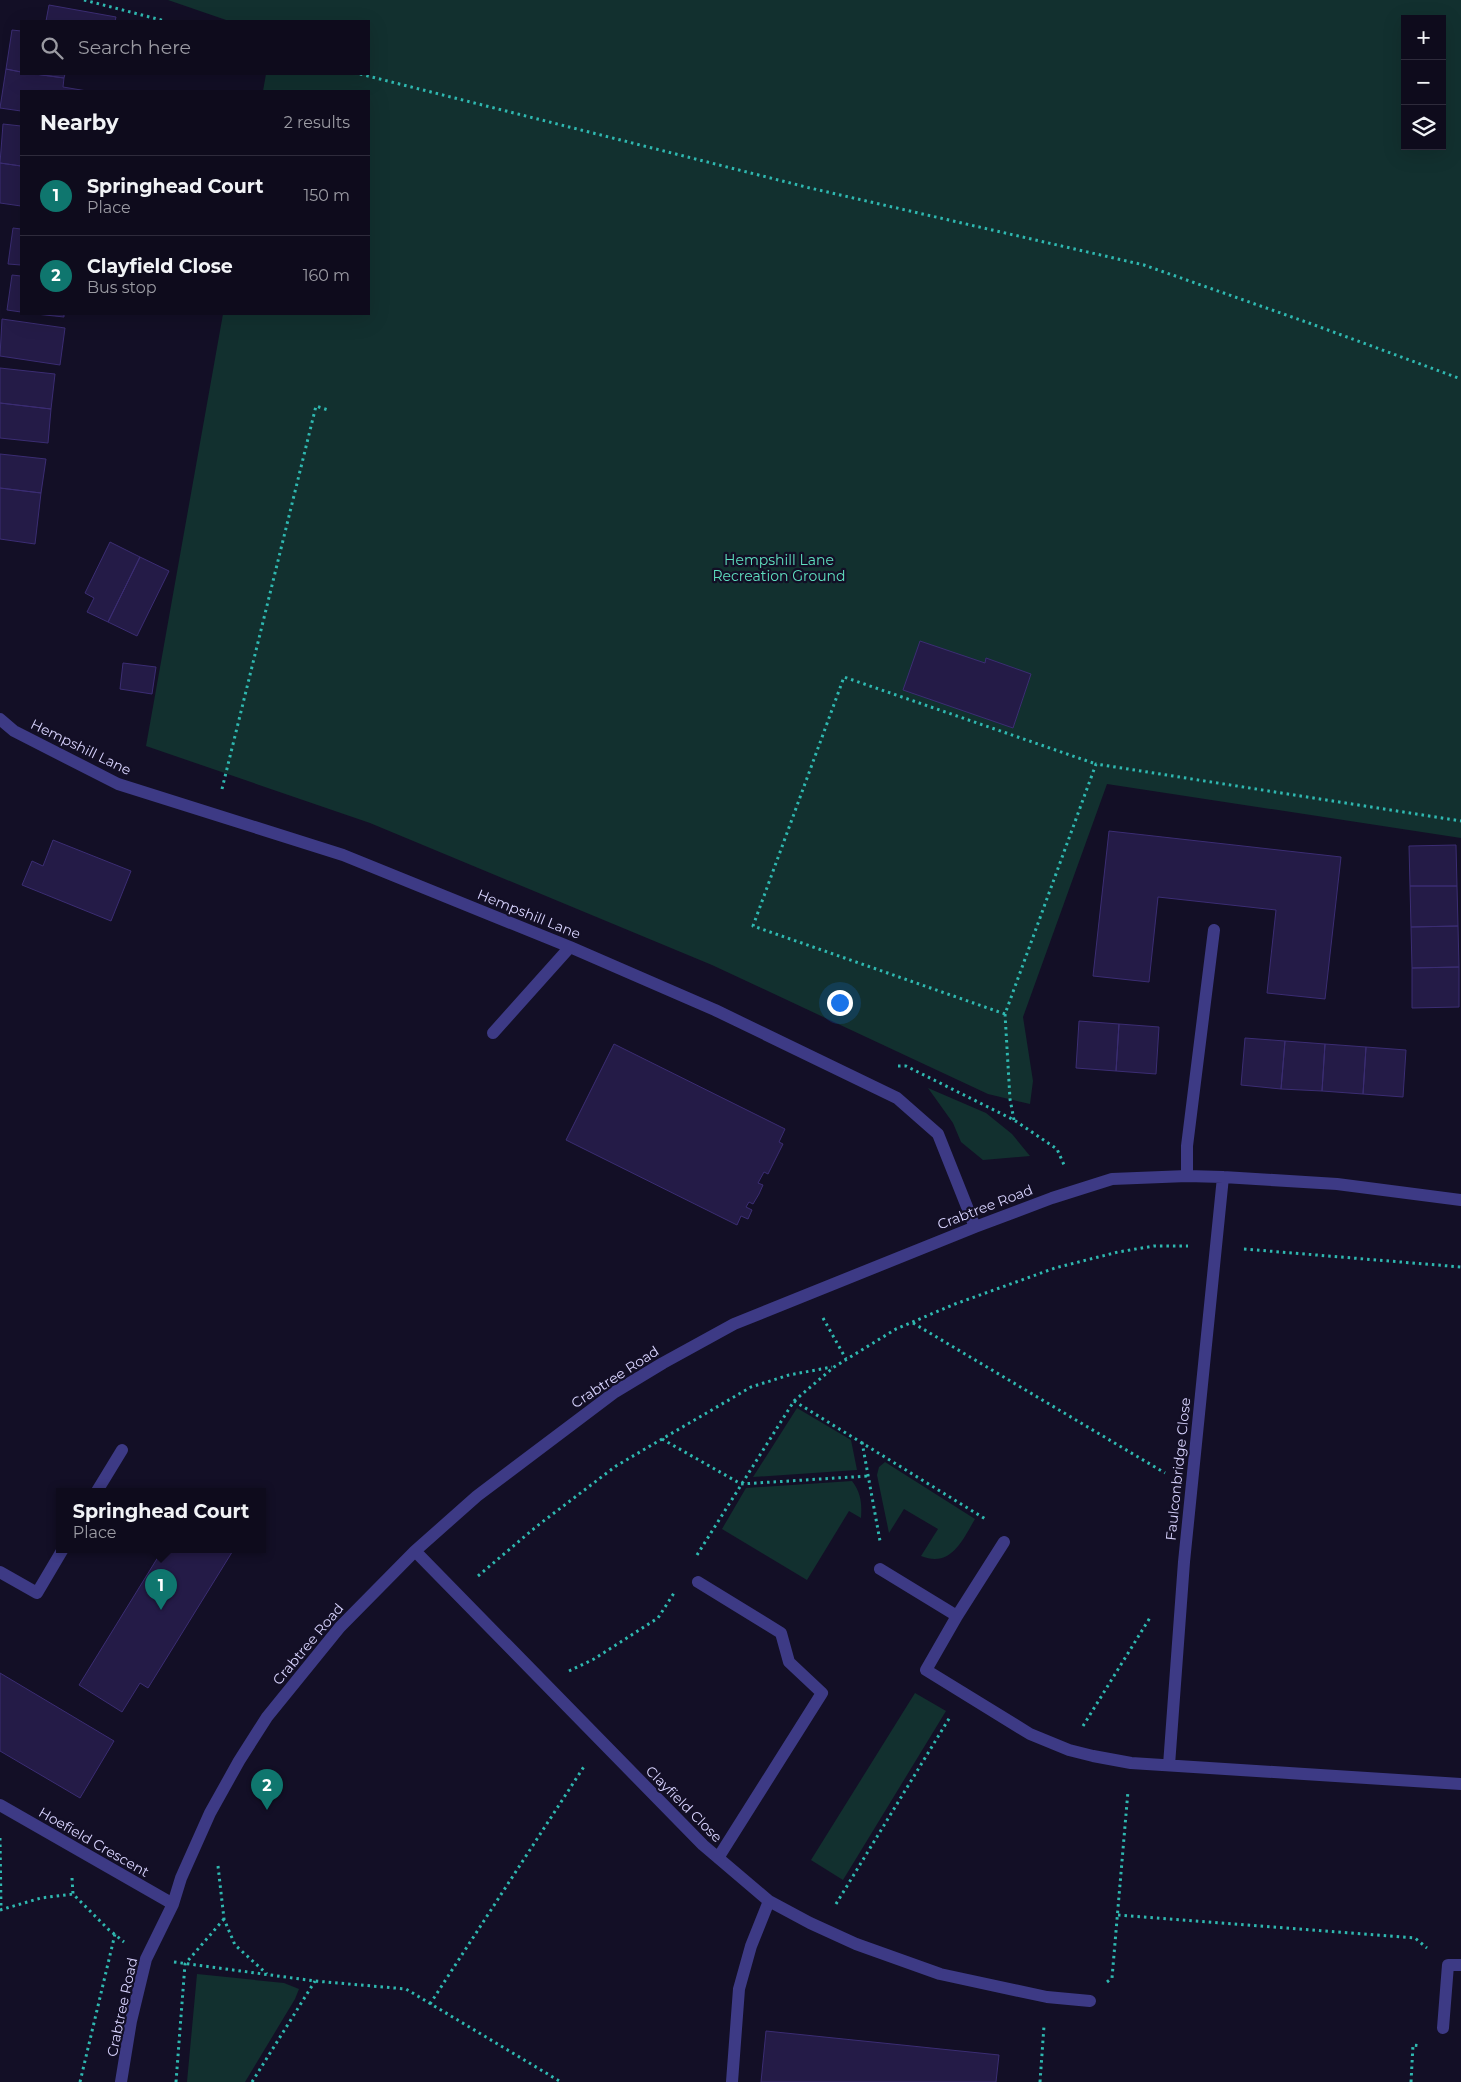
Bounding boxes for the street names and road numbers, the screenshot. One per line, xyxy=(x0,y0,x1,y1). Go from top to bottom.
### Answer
street label: Hempshill Lane xyxy=(28,715,134,779)
street label: Hempshill Lane xyxy=(475,885,583,943)
street label: Crabtree Road xyxy=(935,1180,1035,1234)
street label: Crabtree Road xyxy=(568,1342,662,1412)
street label: Faulconbridge Close xyxy=(1162,1397,1194,1541)
street label: Crabtree Road xyxy=(269,1600,347,1688)
street label: Clayfield Close xyxy=(642,1762,726,1846)
street label: Hoefield Crescent xyxy=(36,1803,153,1881)
street label: Crabtree Road xyxy=(103,1956,141,2058)

